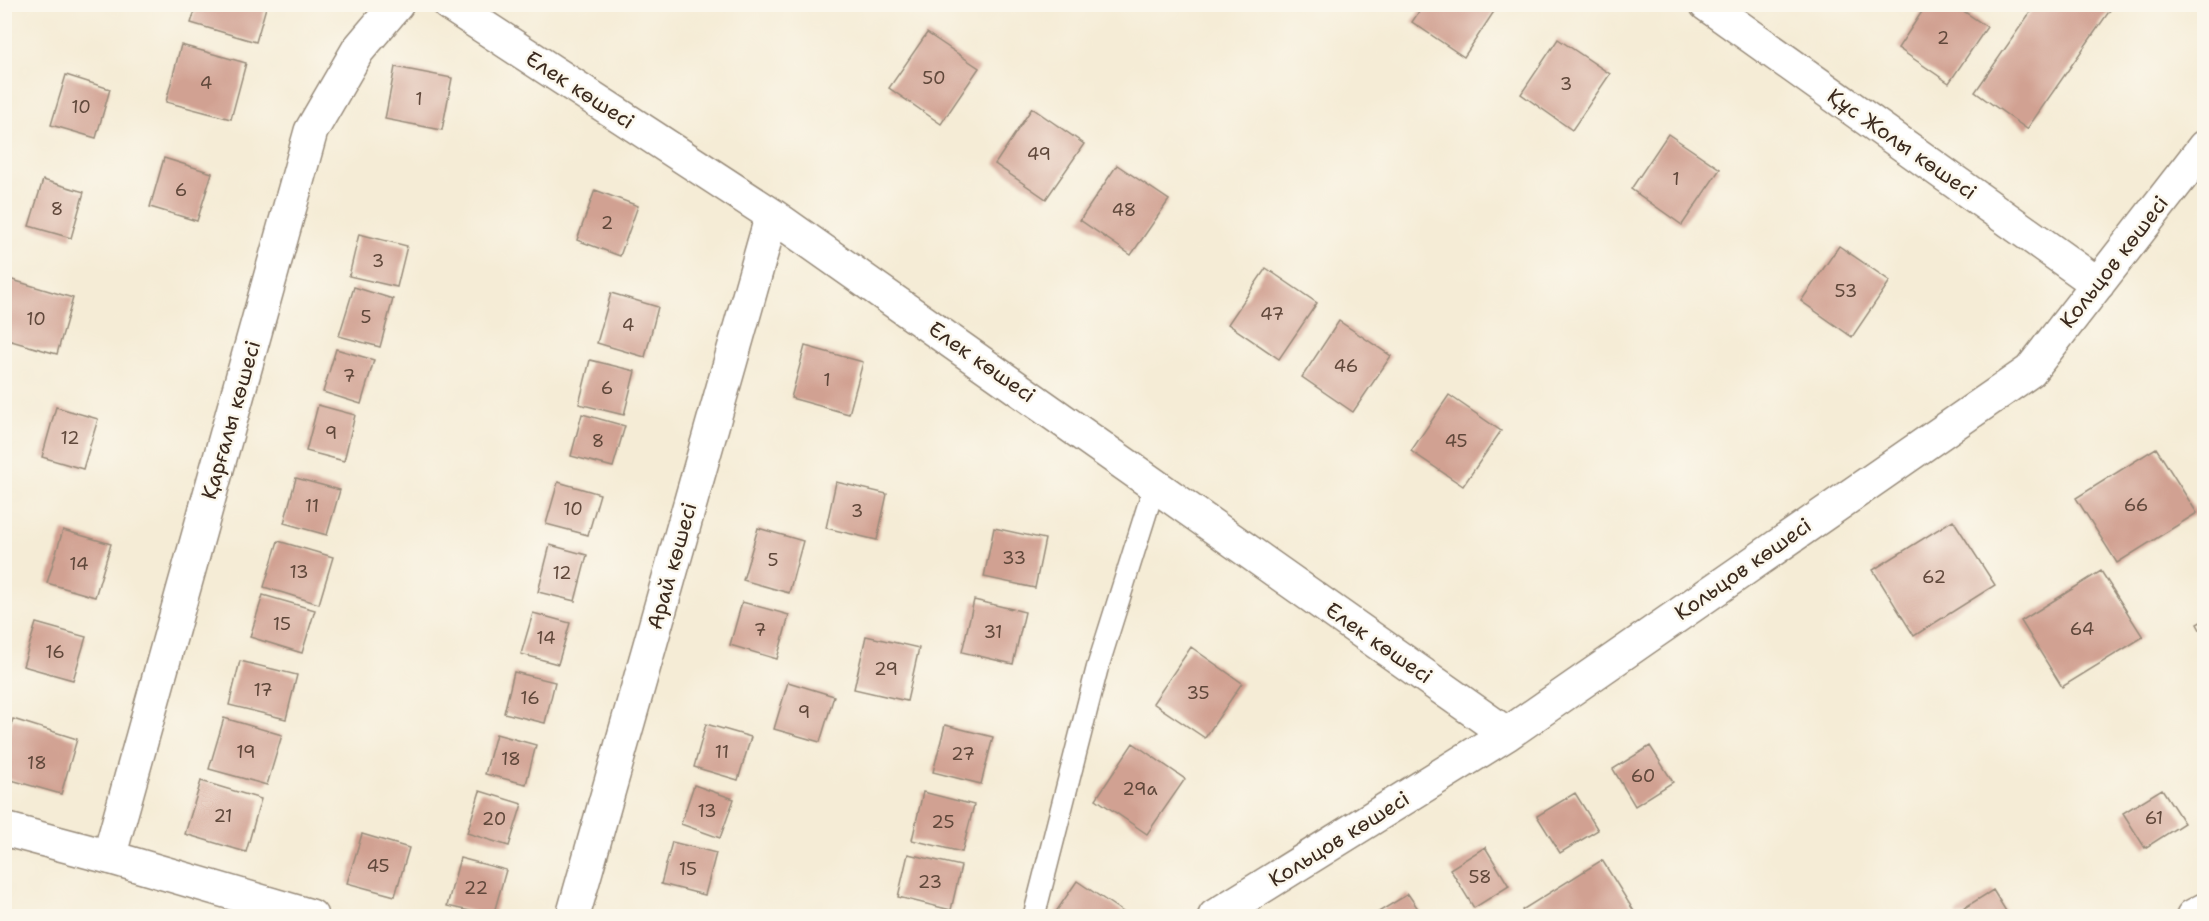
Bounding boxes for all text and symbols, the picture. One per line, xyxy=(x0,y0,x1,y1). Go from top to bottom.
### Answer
house number: 2 xyxy=(1937,26,1949,50)
street label: Елек көшесі xyxy=(520,44,640,136)
house number: 50 xyxy=(922,66,946,90)
house number: 4 xyxy=(200,71,212,95)
house number: 3 xyxy=(1560,72,1572,96)
street label: Құс Жолы көшесі xyxy=(1822,82,1982,206)
house number: 1 xyxy=(415,87,423,111)
house number: 10 xyxy=(71,95,91,119)
house number: 49 xyxy=(1027,142,1051,166)
house number: 1 xyxy=(1672,167,1680,191)
house number: 6 xyxy=(175,178,187,202)
street label: Кольцов көшесі xyxy=(2053,190,2175,334)
house number: 8 xyxy=(51,197,63,221)
house number: 48 xyxy=(1112,198,1136,222)
house number: 2 xyxy=(601,211,613,235)
house number: 3 xyxy=(372,249,384,273)
house number: 53 xyxy=(1835,279,1857,303)
house number: 47 xyxy=(1260,302,1284,326)
house number: 5 xyxy=(360,305,372,329)
house number: 10 xyxy=(26,307,46,331)
house number: 4 xyxy=(622,313,634,337)
street label: Елек көшесі xyxy=(923,315,1041,409)
street label: Қарғалы көшесі xyxy=(195,337,267,503)
house number: 46 xyxy=(1334,354,1358,378)
house number: 7 xyxy=(343,364,355,388)
house number: 1 xyxy=(823,368,831,392)
house number: 6 xyxy=(601,376,613,400)
house number: 9 xyxy=(325,421,337,445)
house number: 12 xyxy=(60,426,80,450)
house number: 8 xyxy=(592,429,604,453)
house number: 45 xyxy=(1444,429,1468,453)
house number: 66 xyxy=(2124,493,2148,517)
house number: 11 xyxy=(305,494,319,518)
house number: 10 xyxy=(563,497,583,521)
street label: Арай көшесі xyxy=(641,499,703,633)
house number: 3 xyxy=(851,499,863,523)
street label: Кольцов көшесі xyxy=(1669,511,1817,627)
house number: 33 xyxy=(1002,546,1026,570)
house number: 5 xyxy=(767,548,779,572)
house number: 14 xyxy=(69,552,89,576)
house number: 13 xyxy=(289,560,309,584)
house number: 12 xyxy=(552,561,572,585)
house number: 62 xyxy=(1922,565,1946,589)
street label: Елек көшесі xyxy=(1320,596,1438,690)
house number: 15 xyxy=(273,612,291,636)
house number: 64 xyxy=(2070,617,2094,641)
house number: 7 xyxy=(754,618,766,642)
house number: 31 xyxy=(983,620,1003,644)
house number: 14 xyxy=(536,626,556,650)
house number: 16 xyxy=(45,640,65,664)
house number: 29 xyxy=(874,657,898,681)
house number: 17 xyxy=(253,678,273,702)
house number: 35 xyxy=(1186,681,1210,705)
house number: 16 xyxy=(520,686,540,710)
house number: 9 xyxy=(798,700,810,724)
house number: 19 xyxy=(236,740,256,764)
house number: 11 xyxy=(715,740,729,764)
house number: 27 xyxy=(951,742,975,766)
house number: 18 xyxy=(501,747,521,771)
house number: 18 xyxy=(27,751,47,775)
house number: 60 xyxy=(1631,764,1655,788)
house number: 29а xyxy=(1122,777,1158,801)
street label: Кольцов көшесі xyxy=(1263,784,1415,894)
house number: 13 xyxy=(697,799,717,823)
house number: 21 xyxy=(213,804,233,828)
house number: 61 xyxy=(2145,806,2163,830)
house number: 20 xyxy=(482,807,506,831)
house number: 25 xyxy=(931,810,955,834)
house number: 45 xyxy=(366,854,390,878)
house number: 15 xyxy=(679,857,697,881)
house number: 58 xyxy=(1468,865,1492,889)
house number: 23 xyxy=(918,870,942,894)
house number: 22 xyxy=(464,876,488,900)

